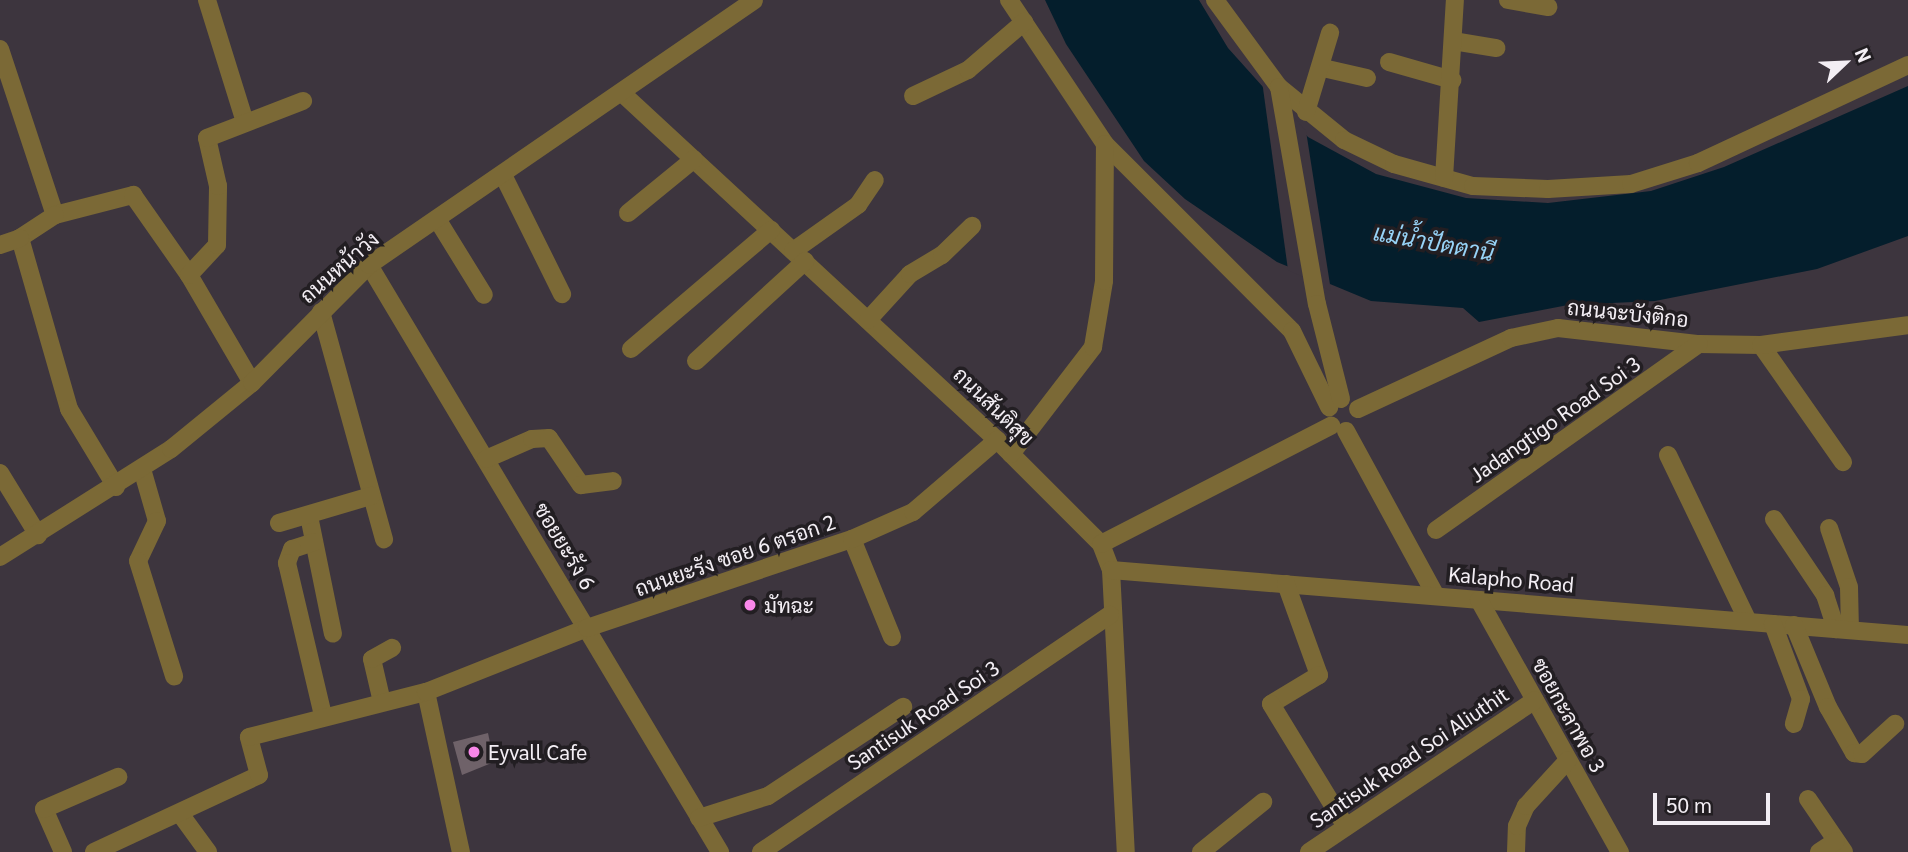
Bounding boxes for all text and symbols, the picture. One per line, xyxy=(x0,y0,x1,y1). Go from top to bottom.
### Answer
north arrow xyxy=(1810,28,1880,98)
text: N xyxy=(1851,44,1878,66)
water label: แม่น้ำปัตตานี xyxy=(1372,217,1496,265)
street label: ถนนหน้าวัง xyxy=(294,226,384,308)
street label: ถนนจะบังติกอ xyxy=(1566,294,1690,332)
street label: Jadangtigo Road Soi 3 xyxy=(1465,351,1645,487)
street label: ถนนสันติสุข xyxy=(949,362,1039,450)
street label: ซอยยะรัง 6 xyxy=(529,498,601,594)
street label: ถนนยะรัง ซอย 6 ตรอก 2 xyxy=(632,509,838,601)
street label: Kalapho Road xyxy=(1447,561,1575,597)
place label: มัทฉะ xyxy=(764,592,814,618)
marker: มัทฉะ xyxy=(742,597,758,613)
street label: ซอยกะลาพอ 3 xyxy=(1527,653,1611,777)
street label: Santisuk Road Soi 3 xyxy=(842,655,1004,775)
street label: Santisuk Road Soi Aliuthit xyxy=(1305,681,1513,833)
place label: Eyvall Cafe xyxy=(488,739,587,765)
marker: Eyvall Cafe xyxy=(466,744,482,760)
scale bar xyxy=(1656,778,1773,822)
text: 50 m xyxy=(1666,791,1712,818)

